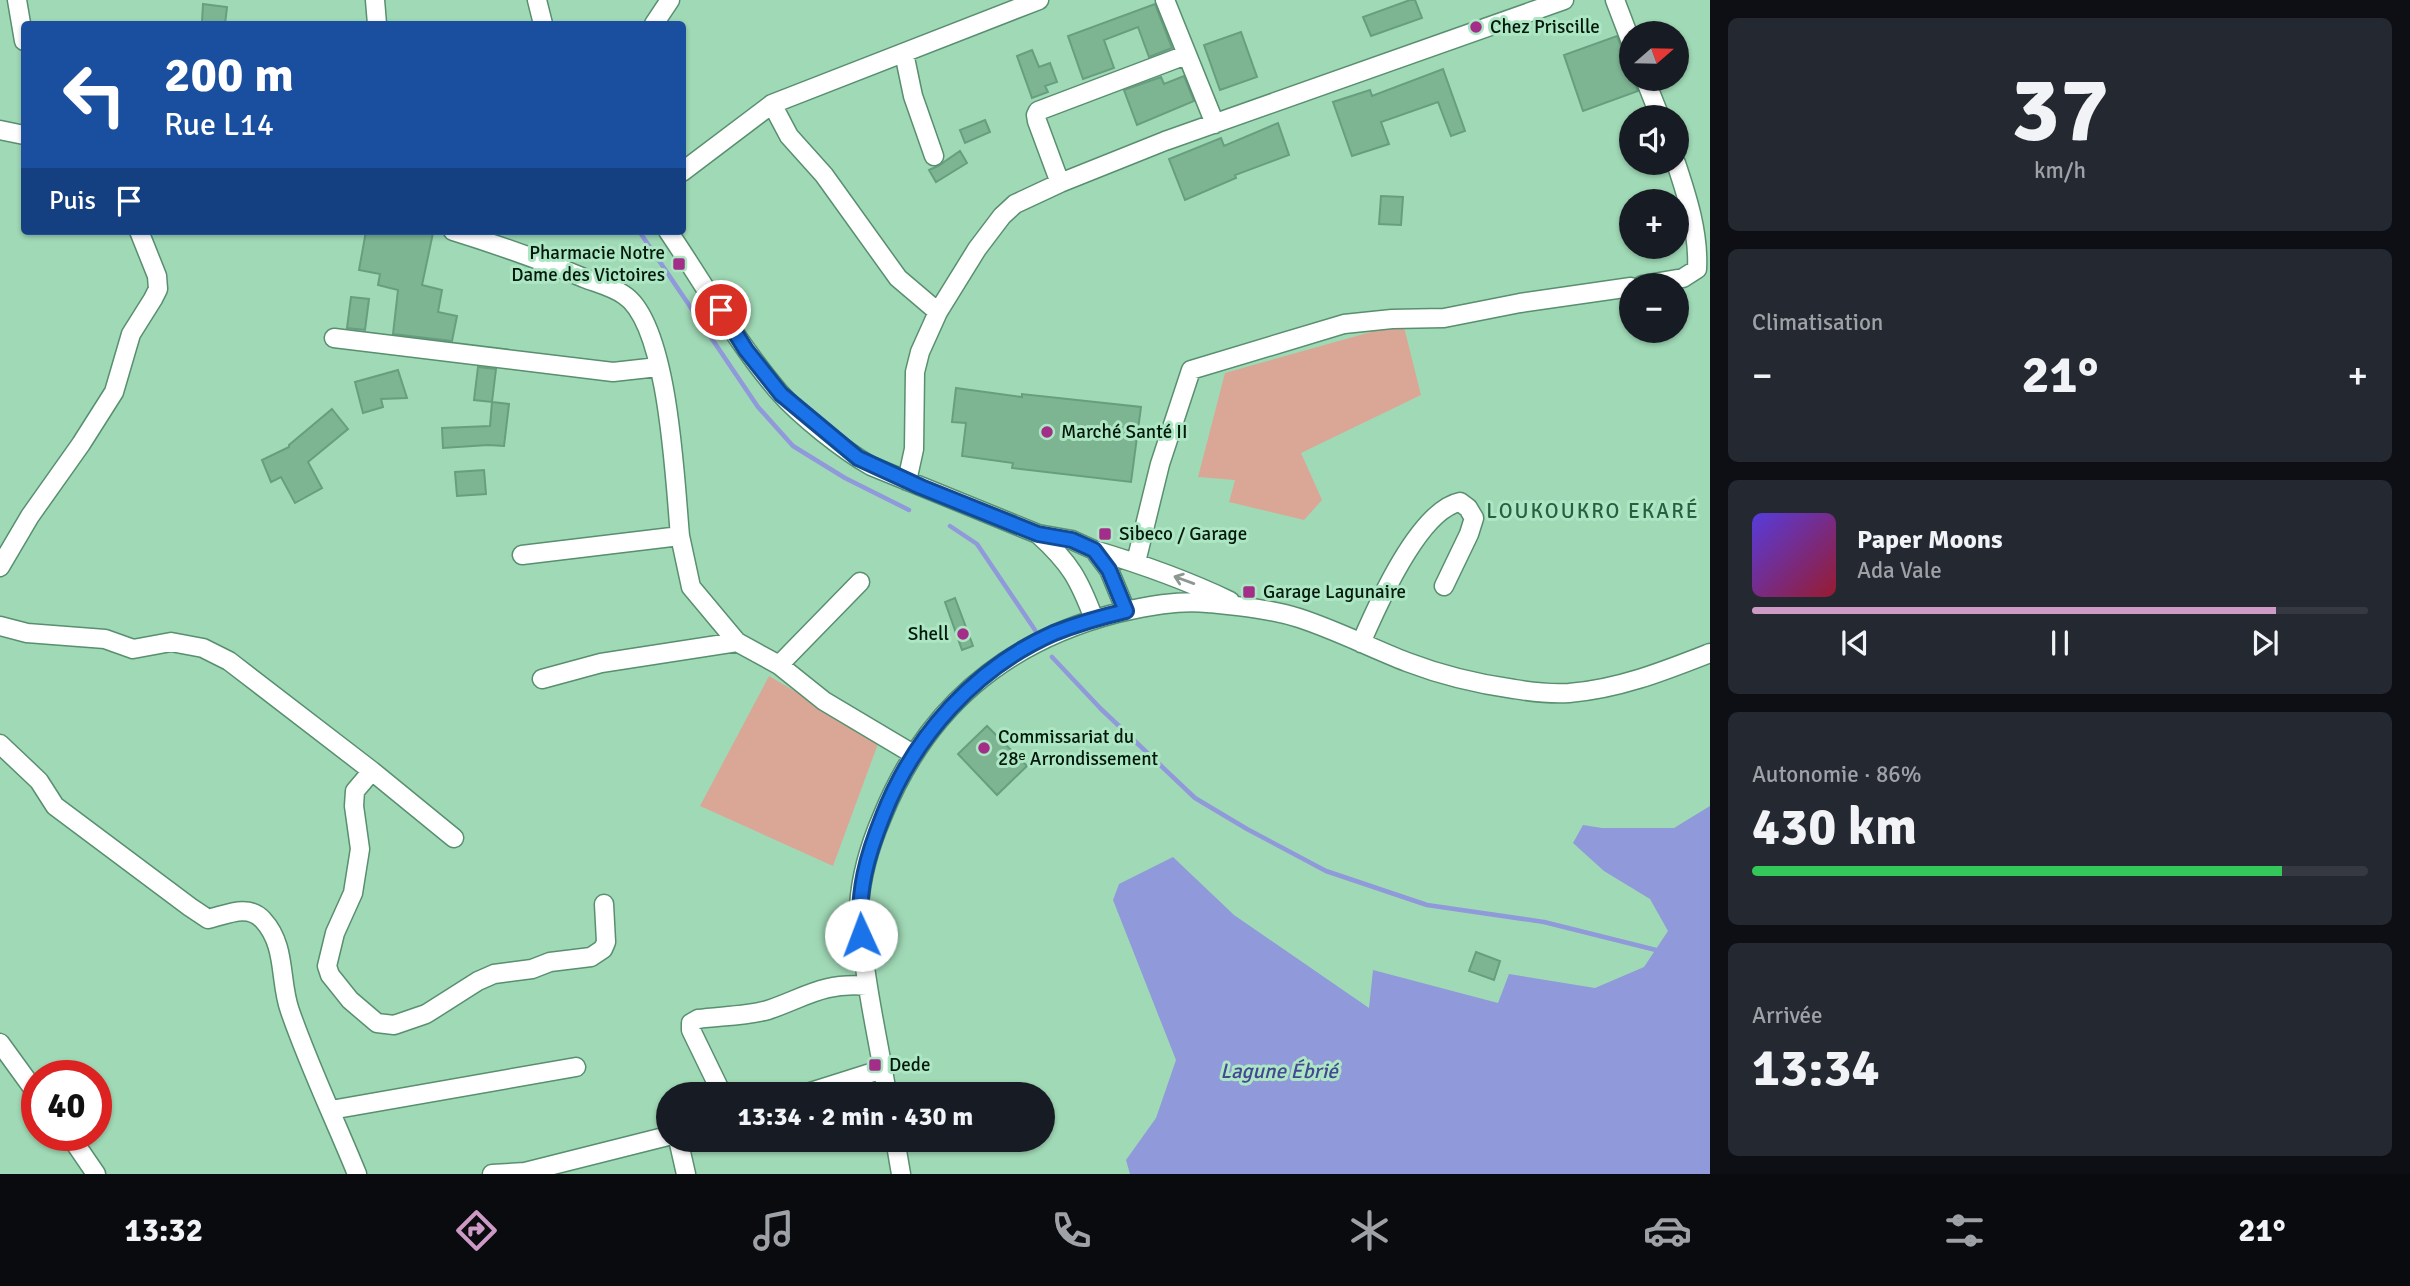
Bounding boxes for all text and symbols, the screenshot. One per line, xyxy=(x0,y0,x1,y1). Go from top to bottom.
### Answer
place label: Chez Priscille xyxy=(1490,15,1600,39)
marker: Chez Priscille xyxy=(1468,19,1484,35)
north arrow xyxy=(1619,21,1689,91)
map controls xyxy=(1619,21,1689,343)
text: 200 m xyxy=(164,45,294,105)
icon: left xyxy=(49,49,140,140)
text: 37 xyxy=(2011,54,2109,167)
text: Rue L14 xyxy=(164,105,274,144)
button: sound xyxy=(1619,105,1689,175)
text: km/h xyxy=(2034,156,2086,185)
icon: arrive xyxy=(110,182,148,220)
text: Puis xyxy=(49,185,96,217)
button: + xyxy=(1619,189,1689,259)
place label: Pharmacie Notre Dame des Victoires xyxy=(511,241,665,287)
marker: Pharmacie Notre Dame des Victoires xyxy=(671,256,687,272)
button: − xyxy=(1619,273,1689,343)
pin xyxy=(691,280,751,340)
icon: arrive xyxy=(702,291,740,329)
text: Climatisation xyxy=(1752,308,1883,337)
text: 21° xyxy=(2022,343,2098,407)
text: − xyxy=(1752,352,1773,399)
text: + xyxy=(2347,352,2368,399)
place label: Marché Santé II xyxy=(1061,420,1187,444)
marker: Marché Santé II xyxy=(1039,424,1055,440)
district label: LOUKOUKRO EKARÉ xyxy=(1486,498,1700,524)
place label: Sibeco / Garage xyxy=(1119,522,1247,546)
text: Paper Moons xyxy=(1857,524,2003,556)
marker: Sibeco / Garage xyxy=(1097,526,1113,542)
text: Ada Vale xyxy=(1857,556,1942,585)
one-way arrow xyxy=(1173,573,1195,585)
place label: Garage Lagunaire xyxy=(1263,580,1406,604)
marker: Garage Lagunaire xyxy=(1241,584,1257,600)
place label: Shell xyxy=(908,622,949,646)
icon: previous xyxy=(1836,624,1874,662)
icon: pause xyxy=(2041,624,2079,662)
icon: next xyxy=(2246,624,2284,662)
marker: Shell xyxy=(955,626,971,642)
place label: Commissariat du 28ᵉ Arrondissement xyxy=(998,725,1159,771)
marker: Commissariat du 28ᵉ Arrondissement xyxy=(976,740,992,756)
text: Autonomie · 86% xyxy=(1752,760,1922,789)
text: 430 km xyxy=(1752,795,1917,859)
position arrow xyxy=(824,898,898,972)
text: Arrivée xyxy=(1752,1001,1823,1030)
text: 13:34 xyxy=(1752,1036,1880,1100)
place label: Dede xyxy=(889,1053,930,1077)
marker: Dede xyxy=(867,1057,883,1073)
water label: Lagune Ébrié xyxy=(1220,1058,1339,1084)
speed limit sign: 40 xyxy=(21,1060,112,1151)
text: 13:34 · 2 min · 430 m xyxy=(738,1101,973,1133)
icon: directions xyxy=(452,1206,501,1255)
icon: music xyxy=(749,1206,798,1255)
icon: phone xyxy=(1047,1206,1096,1255)
icon: climate xyxy=(1345,1206,1394,1255)
icon: car xyxy=(1643,1206,1692,1255)
icon: filters xyxy=(1940,1206,1989,1255)
text: 13:32 xyxy=(124,1211,203,1250)
text: 21° xyxy=(2238,1211,2286,1250)

